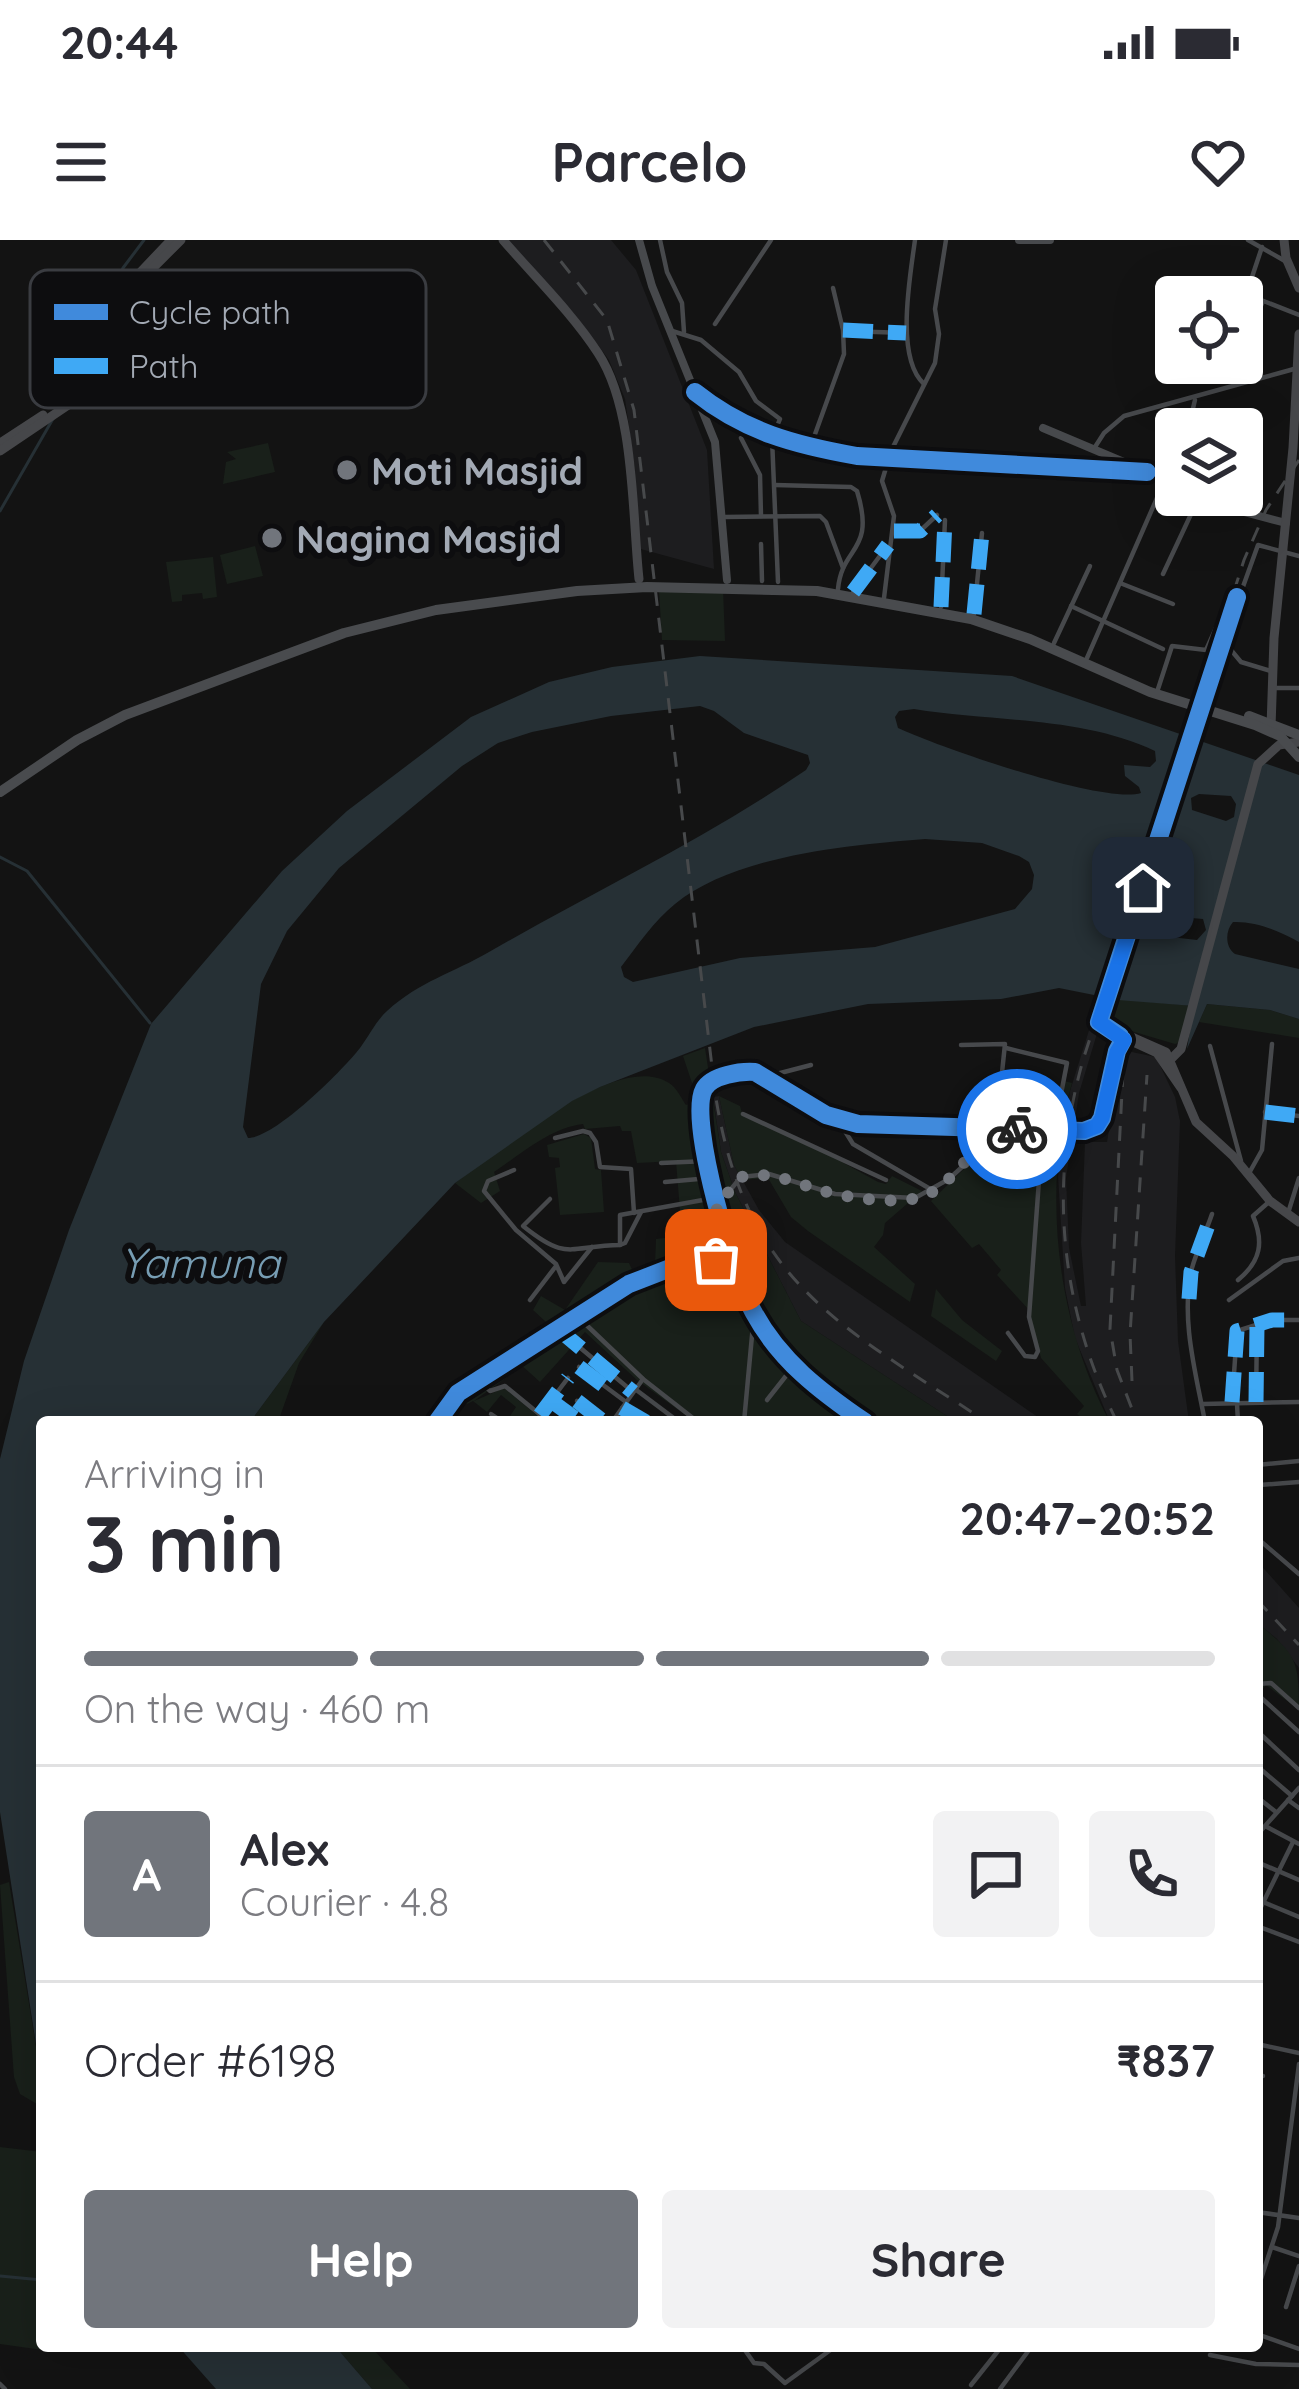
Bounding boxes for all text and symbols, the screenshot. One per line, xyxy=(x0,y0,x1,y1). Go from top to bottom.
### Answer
text: 20:44 xyxy=(60,14,178,70)
text: Parcelo xyxy=(551,128,748,196)
icon: menu xyxy=(48,129,114,195)
icon: heart xyxy=(1185,129,1251,195)
legend xyxy=(30,270,426,408)
map controls xyxy=(1155,276,1263,516)
button: locate xyxy=(1155,276,1263,384)
text: Cycle path xyxy=(129,291,291,332)
text: Path xyxy=(129,345,198,386)
button: layers xyxy=(1155,408,1263,516)
place label: Moti Masjid xyxy=(371,446,583,495)
marker: Moti Masjid xyxy=(334,457,360,483)
place label: Nagina Masjid xyxy=(296,514,562,563)
marker: Nagina Masjid xyxy=(259,525,285,551)
pin xyxy=(1092,837,1194,939)
icon: home xyxy=(1110,855,1176,921)
courier xyxy=(957,1069,1077,1189)
icon: bike xyxy=(984,1096,1050,1162)
pin xyxy=(665,1209,767,1311)
icon: bag xyxy=(683,1227,749,1293)
water label: Yamuna xyxy=(120,1236,282,1289)
text: Arriving in xyxy=(84,1449,265,1498)
text: 20:47–20:52 xyxy=(959,1490,1215,1546)
text: 3 min xyxy=(84,1494,285,1592)
text: On the way · 460 m xyxy=(84,1684,430,1733)
button: chat xyxy=(933,1811,1059,1937)
button: phone xyxy=(1089,1811,1215,1937)
text: Alex xyxy=(240,1821,329,1877)
text: A xyxy=(133,1846,161,1902)
text: Courier · 4.8 xyxy=(240,1877,449,1926)
text: Order #6198 xyxy=(84,2032,337,2088)
text: ₹837 xyxy=(1117,2032,1215,2088)
button: Help xyxy=(84,2190,638,2328)
button: Share xyxy=(662,2190,1215,2328)

